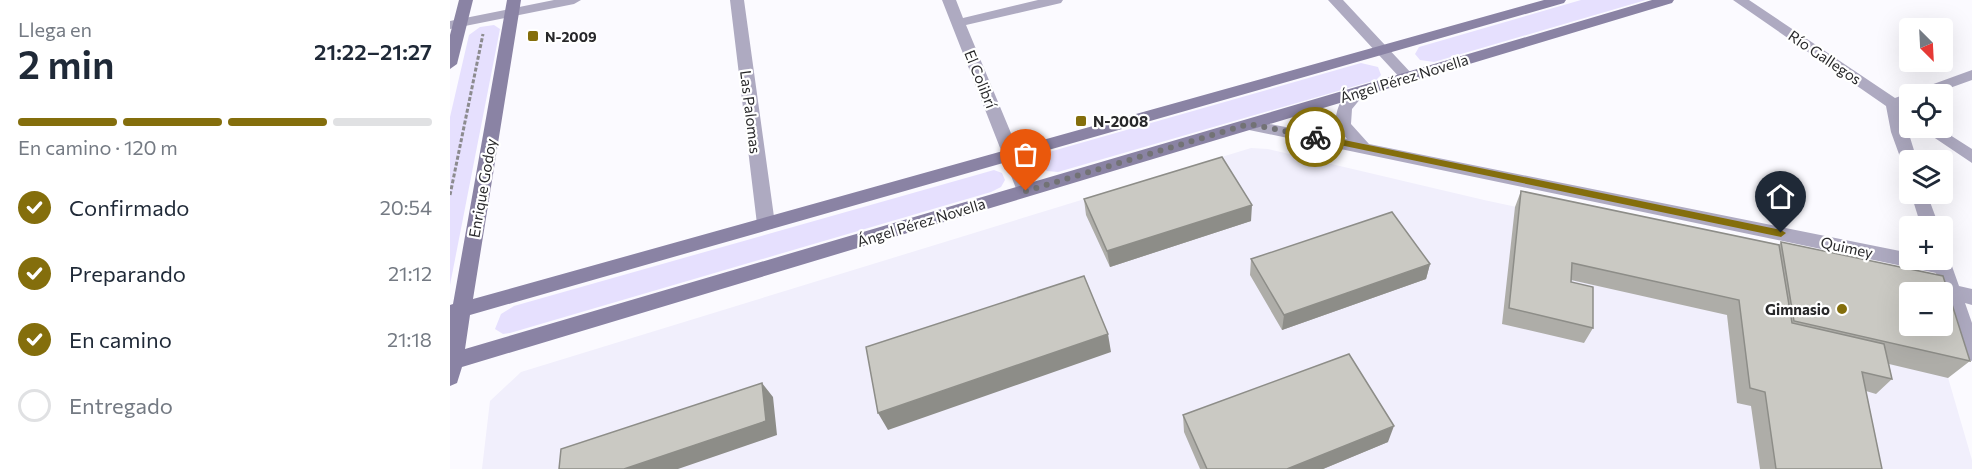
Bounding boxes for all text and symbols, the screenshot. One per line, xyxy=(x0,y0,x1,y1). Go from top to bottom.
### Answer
text: Llega en xyxy=(18,17,92,41)
north arrow xyxy=(1899,18,1953,72)
map controls xyxy=(1899,18,1953,336)
street label: Río Gallegos xyxy=(1785,26,1865,88)
place label: N-2009 xyxy=(545,28,597,45)
marker: N-2009 xyxy=(526,29,540,43)
text: 21:22–21:27 xyxy=(314,38,432,65)
text: 2 min xyxy=(18,39,115,87)
street label: El Colibrí xyxy=(961,47,1001,112)
street label: Ángel Pérez Novella xyxy=(1337,49,1470,106)
street label: Las Palomas xyxy=(737,69,765,155)
button: locate xyxy=(1899,84,1953,138)
courier xyxy=(1285,107,1345,167)
place label: N-2008 xyxy=(1093,112,1148,130)
marker: N-2008 xyxy=(1074,114,1088,128)
icon: bike xyxy=(1299,121,1332,154)
pin xyxy=(1000,129,1051,191)
text: En camino · 120 m xyxy=(18,135,178,159)
street label: Enrique Godoy xyxy=(464,137,500,239)
icon: bag xyxy=(1009,138,1042,171)
button: layers xyxy=(1899,150,1953,204)
pin xyxy=(1755,171,1806,233)
icon: home xyxy=(1764,180,1797,213)
icon: check xyxy=(18,191,51,224)
street label: Ángel Pérez Novella xyxy=(854,193,987,250)
text: Confirmado xyxy=(69,194,190,221)
text: 20:54 xyxy=(380,195,432,219)
button: + xyxy=(1899,216,1953,270)
street label: Quimey xyxy=(1819,233,1875,261)
icon: check xyxy=(18,257,51,290)
text: Preparando xyxy=(69,260,186,287)
text: 21:12 xyxy=(388,261,432,285)
button: − xyxy=(1899,282,1953,336)
place label: Gimnasio xyxy=(1765,300,1830,318)
marker: Gimnasio xyxy=(1835,302,1849,316)
icon: check xyxy=(18,323,51,356)
text: En camino xyxy=(69,326,172,353)
text: 21:18 xyxy=(387,327,432,351)
text: Entregado xyxy=(69,392,173,419)

